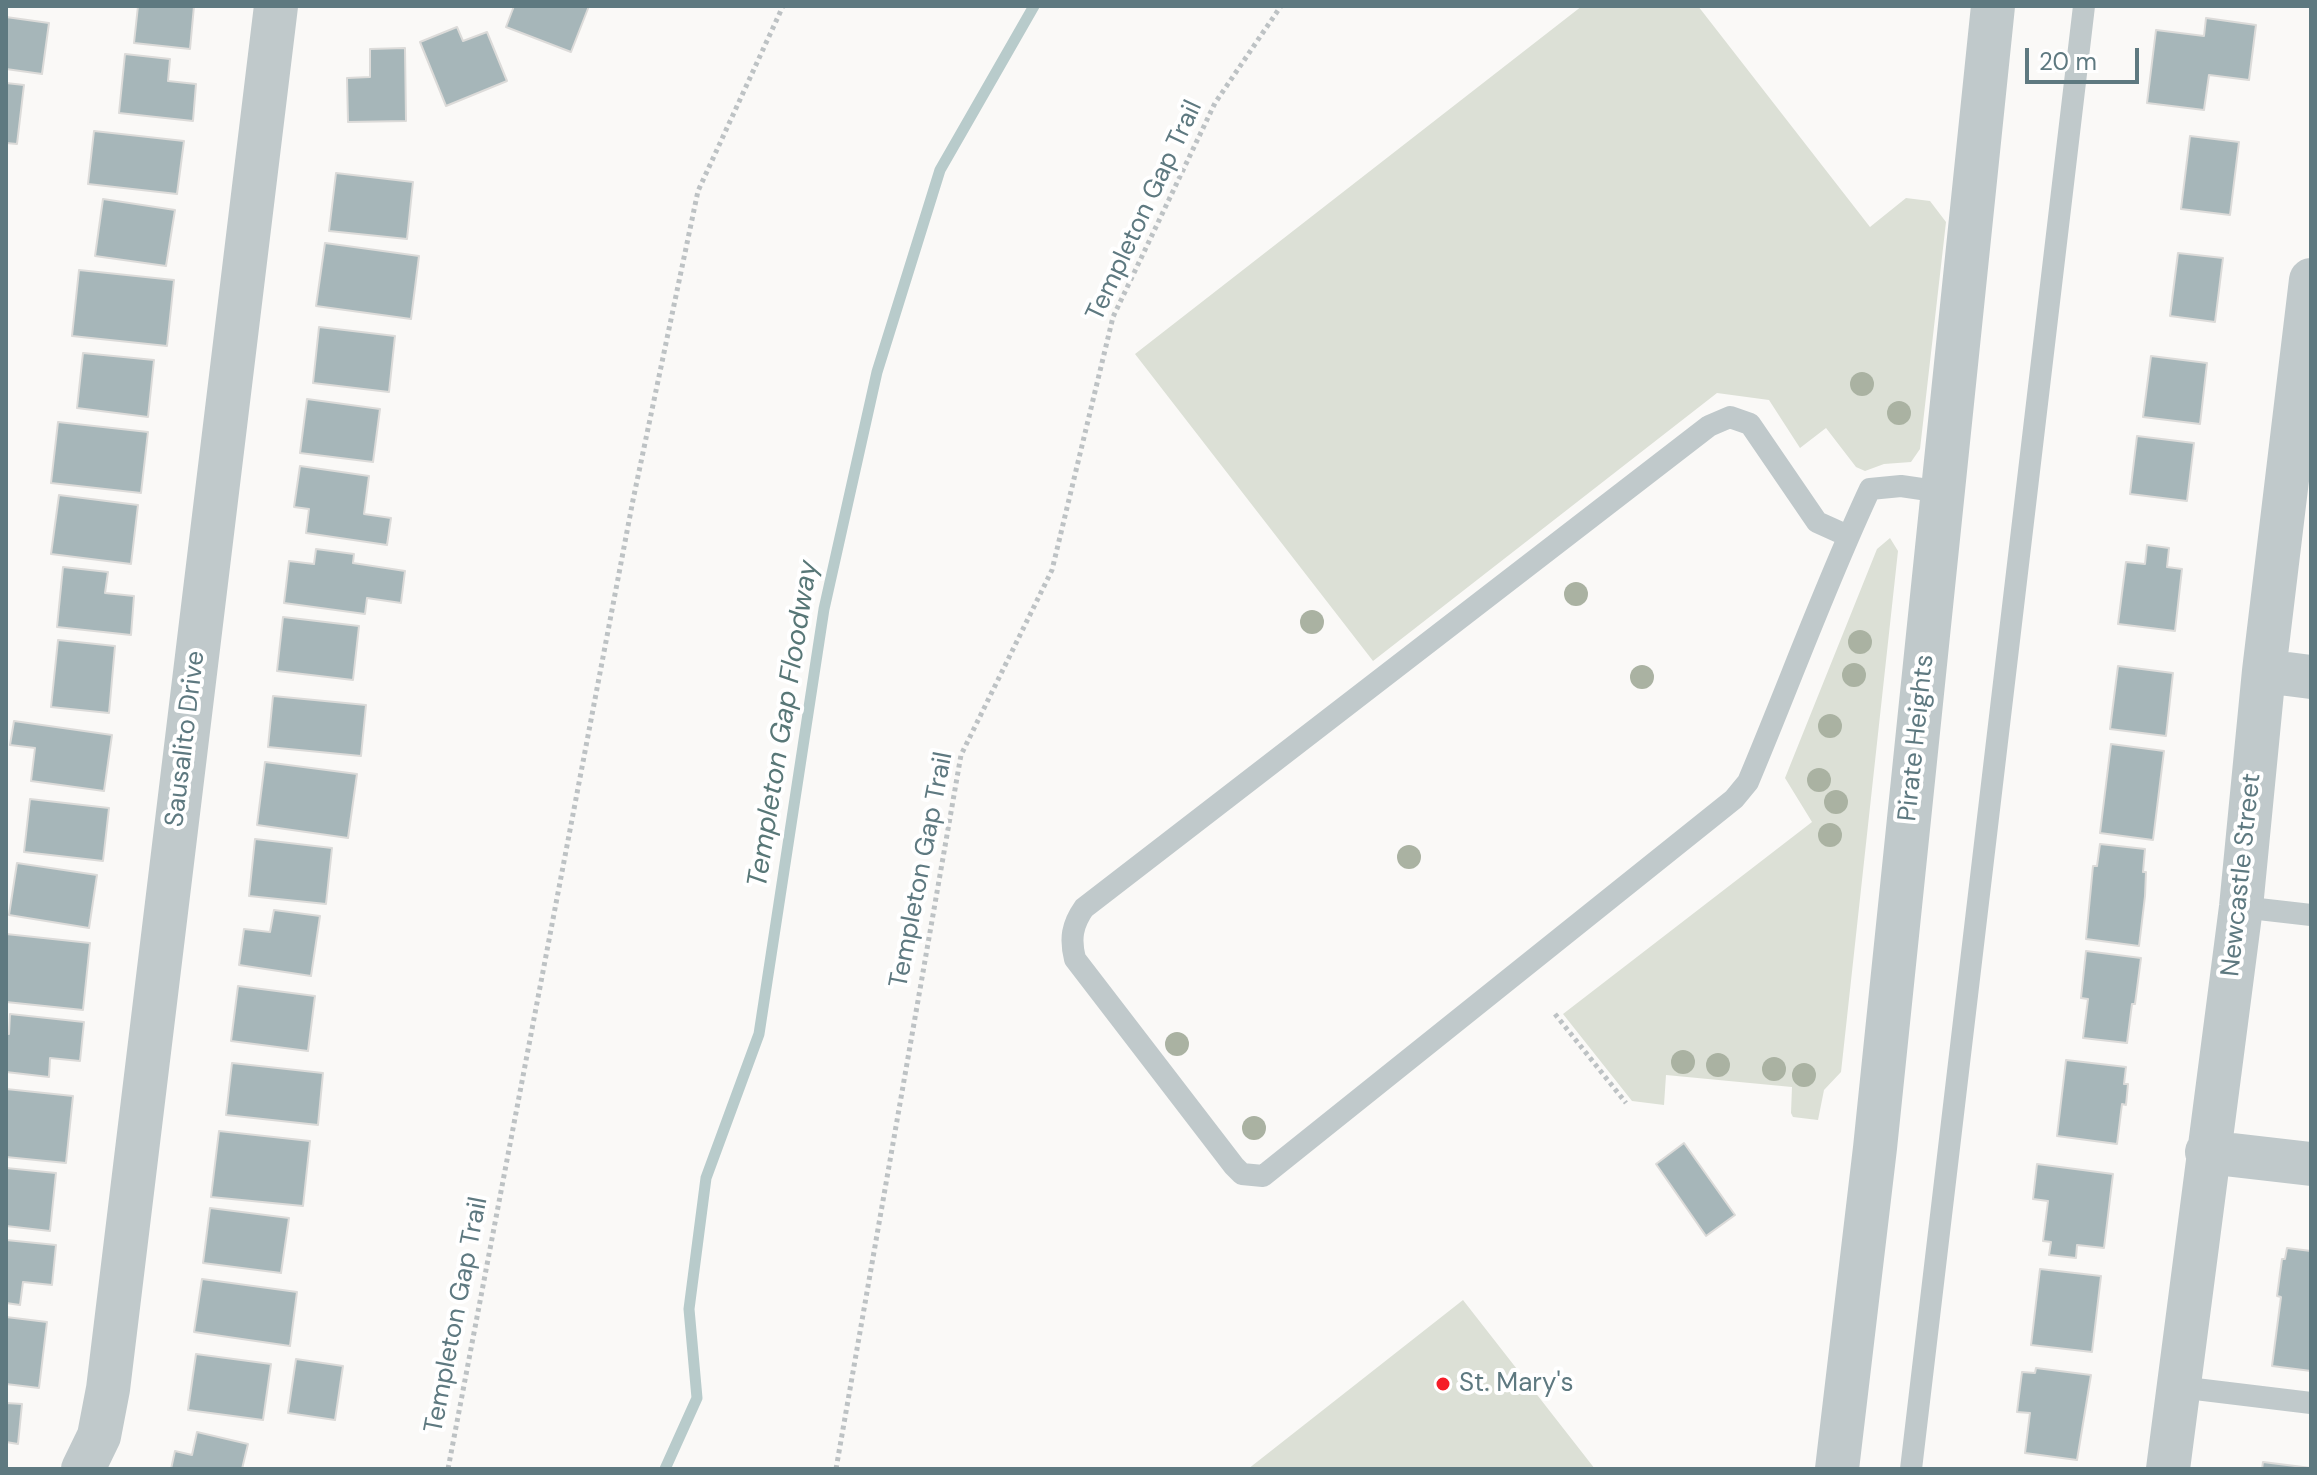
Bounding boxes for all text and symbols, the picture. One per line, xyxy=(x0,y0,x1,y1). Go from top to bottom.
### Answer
scale bar xyxy=(2029,32,2143,82)
text: 20 m xyxy=(2039,46,2097,77)
street label: Templeton Gap Trail xyxy=(1080,96,1210,326)
water label: Templeton Gap Floodway xyxy=(742,558,826,890)
street label: Sausalito Drive xyxy=(160,649,212,829)
street label: Pirate Heights xyxy=(1893,653,1941,823)
street label: Templeton Gap Trail xyxy=(884,749,960,991)
street label: Newcastle Street xyxy=(2216,772,2268,978)
street label: Templeton Gap Trail xyxy=(419,1194,495,1436)
place label: St. Mary's xyxy=(1459,1368,1574,1400)
marker: St. Mary's xyxy=(1434,1375,1452,1393)

